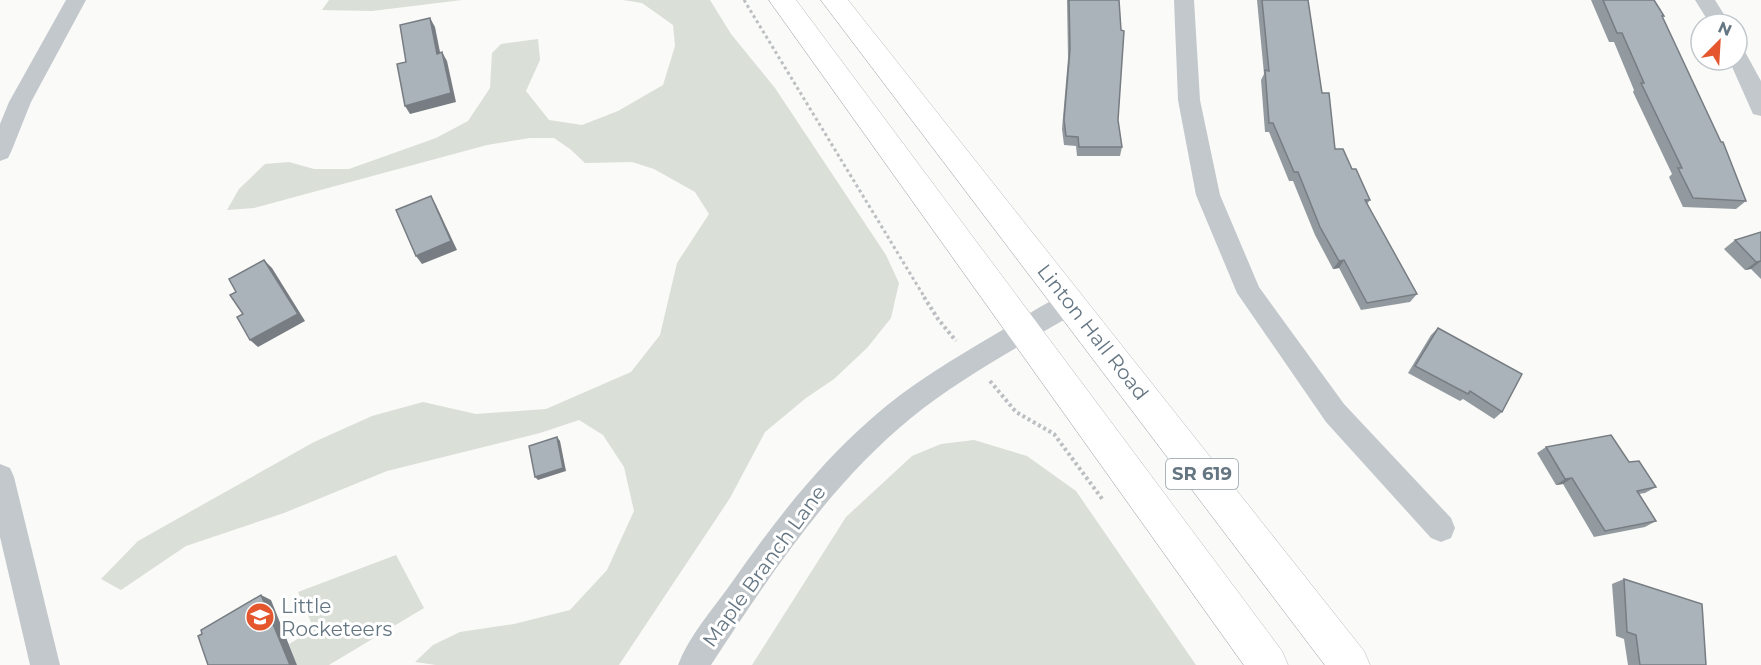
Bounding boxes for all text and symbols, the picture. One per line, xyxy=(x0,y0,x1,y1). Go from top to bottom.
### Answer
north arrow xyxy=(1689,12,1749,72)
text: N xyxy=(1715,17,1735,40)
street label: Linton Hall Road xyxy=(1032,259,1154,405)
road number: SR 619 xyxy=(1166,459,1238,489)
street label: Maple Branch Lane xyxy=(697,481,831,651)
place label: Little Rocketeers xyxy=(281,594,393,641)
school or university icon: Little Rocketeers xyxy=(244,601,276,633)

